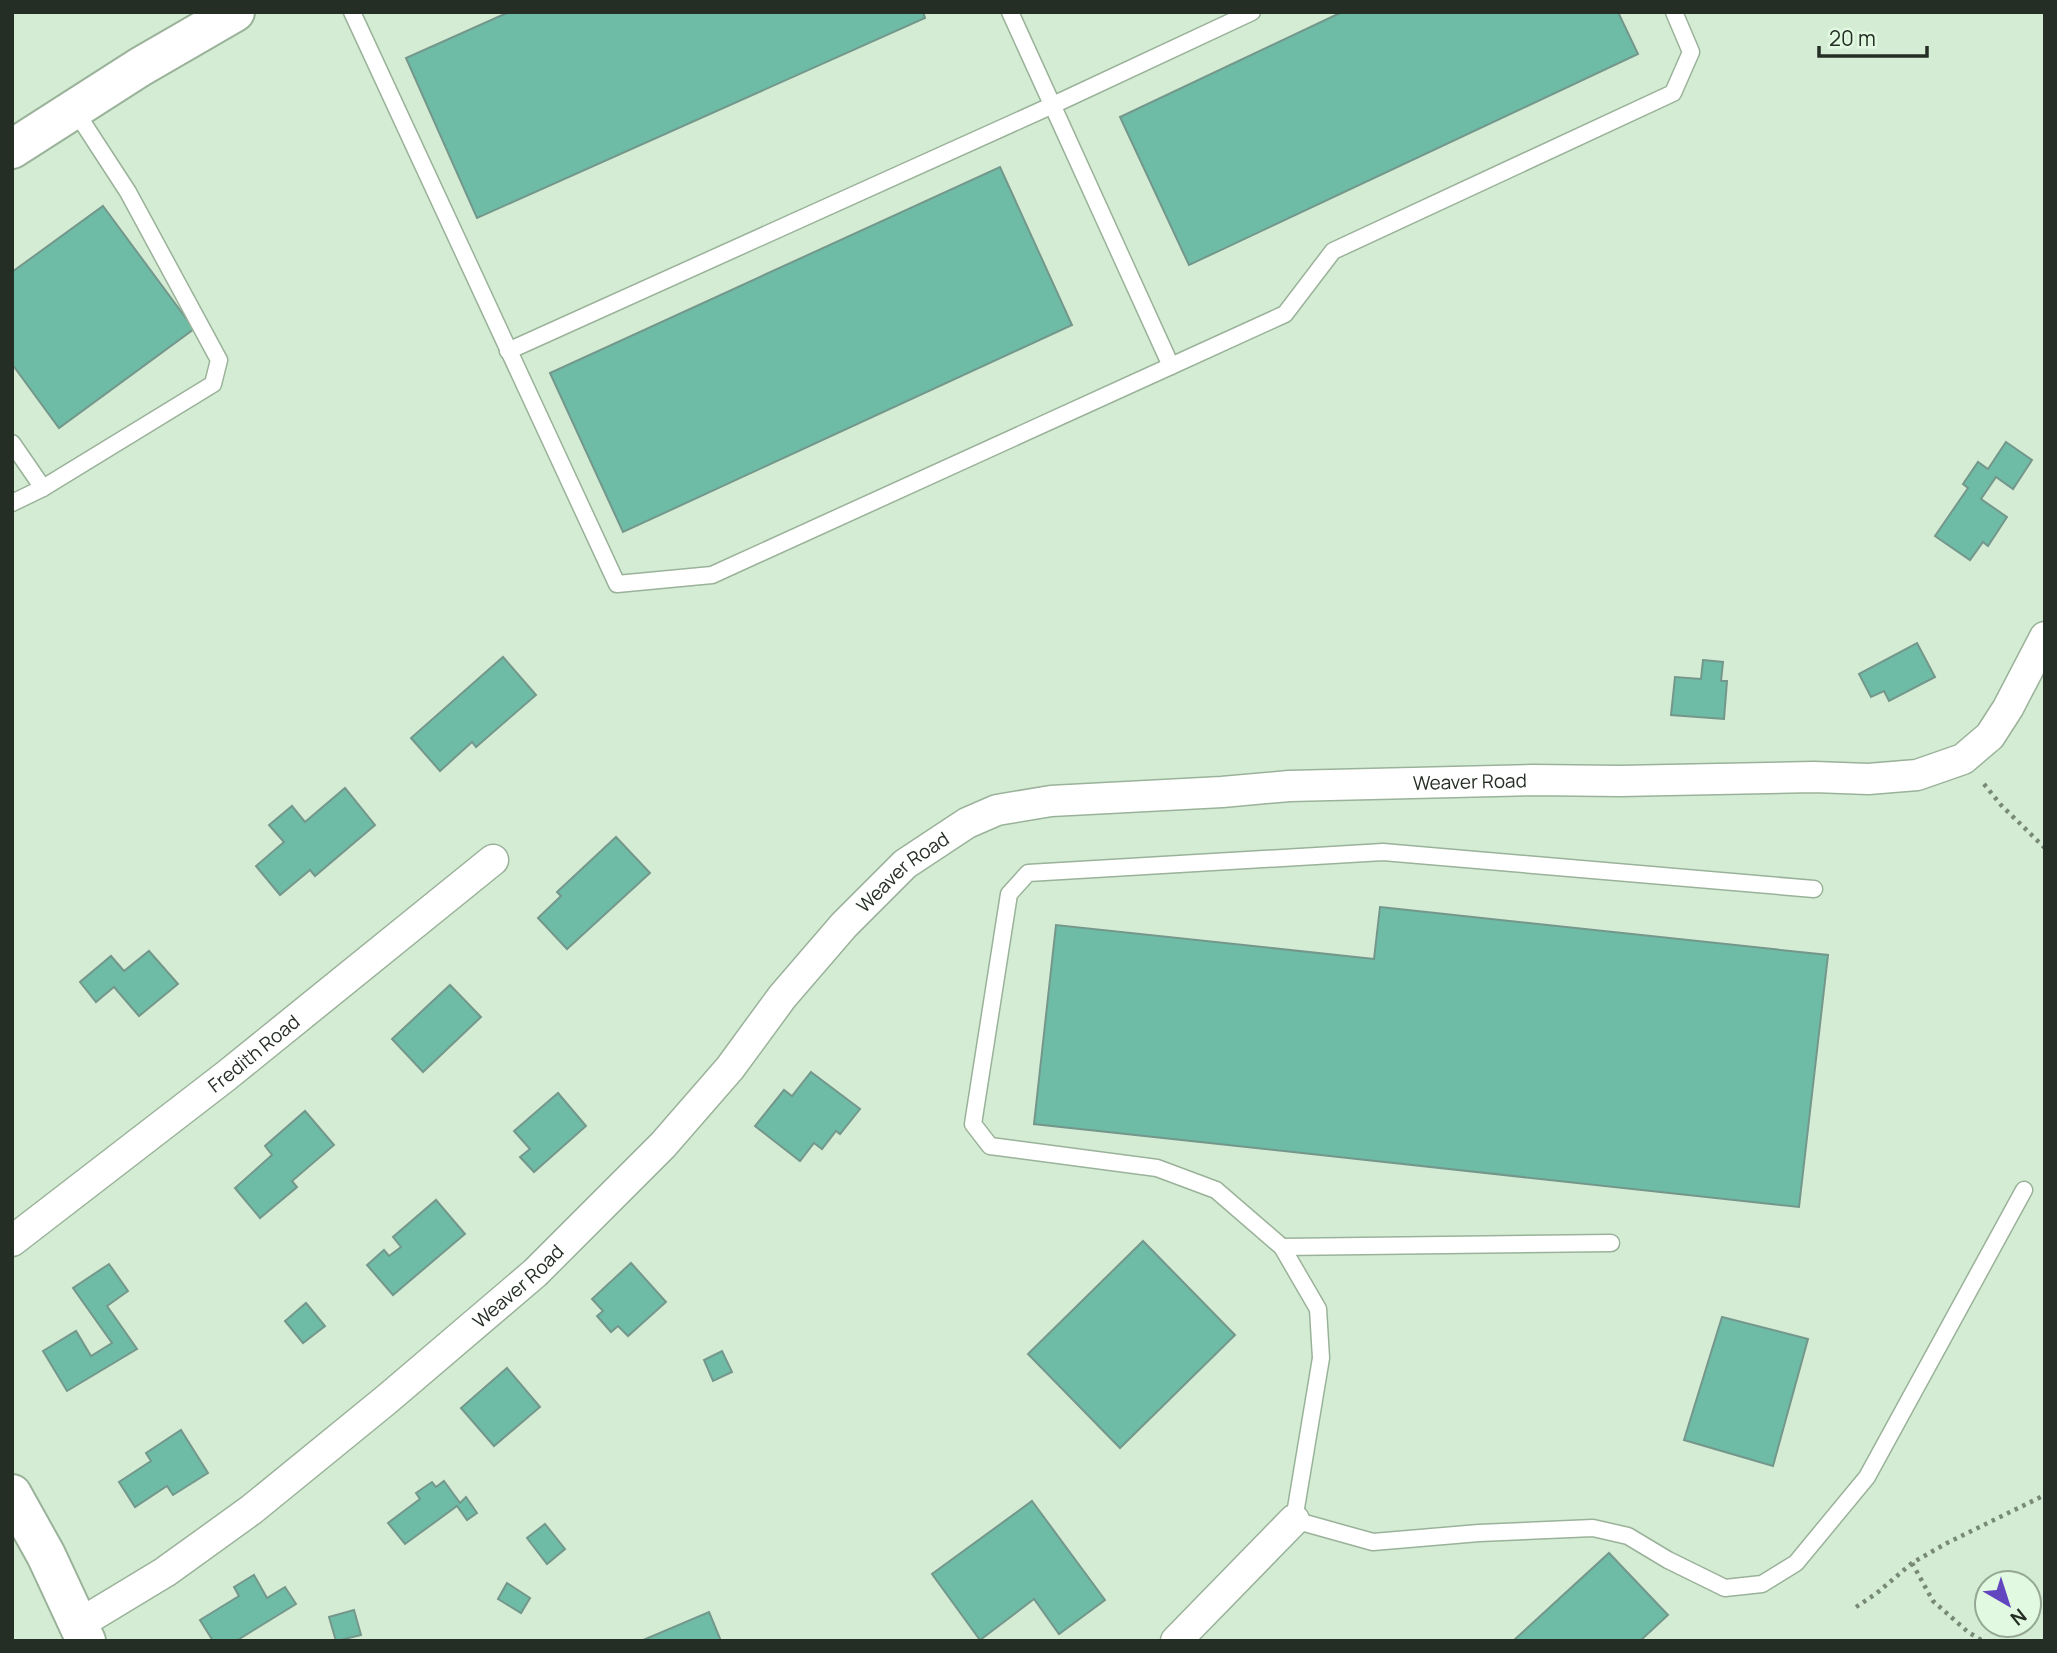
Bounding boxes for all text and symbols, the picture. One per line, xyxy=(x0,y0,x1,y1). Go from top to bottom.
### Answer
scale bar xyxy=(1819,14,1927,58)
text: 20 m xyxy=(1829,24,1876,52)
street label: Weaver Road xyxy=(1413,767,1527,796)
street label: Weaver Road xyxy=(851,826,954,918)
street label: Fredith Road xyxy=(202,1009,305,1098)
street label: Weaver Road xyxy=(467,1239,569,1334)
north arrow xyxy=(1973,1569,2043,1639)
text: N xyxy=(2005,1603,2032,1632)

